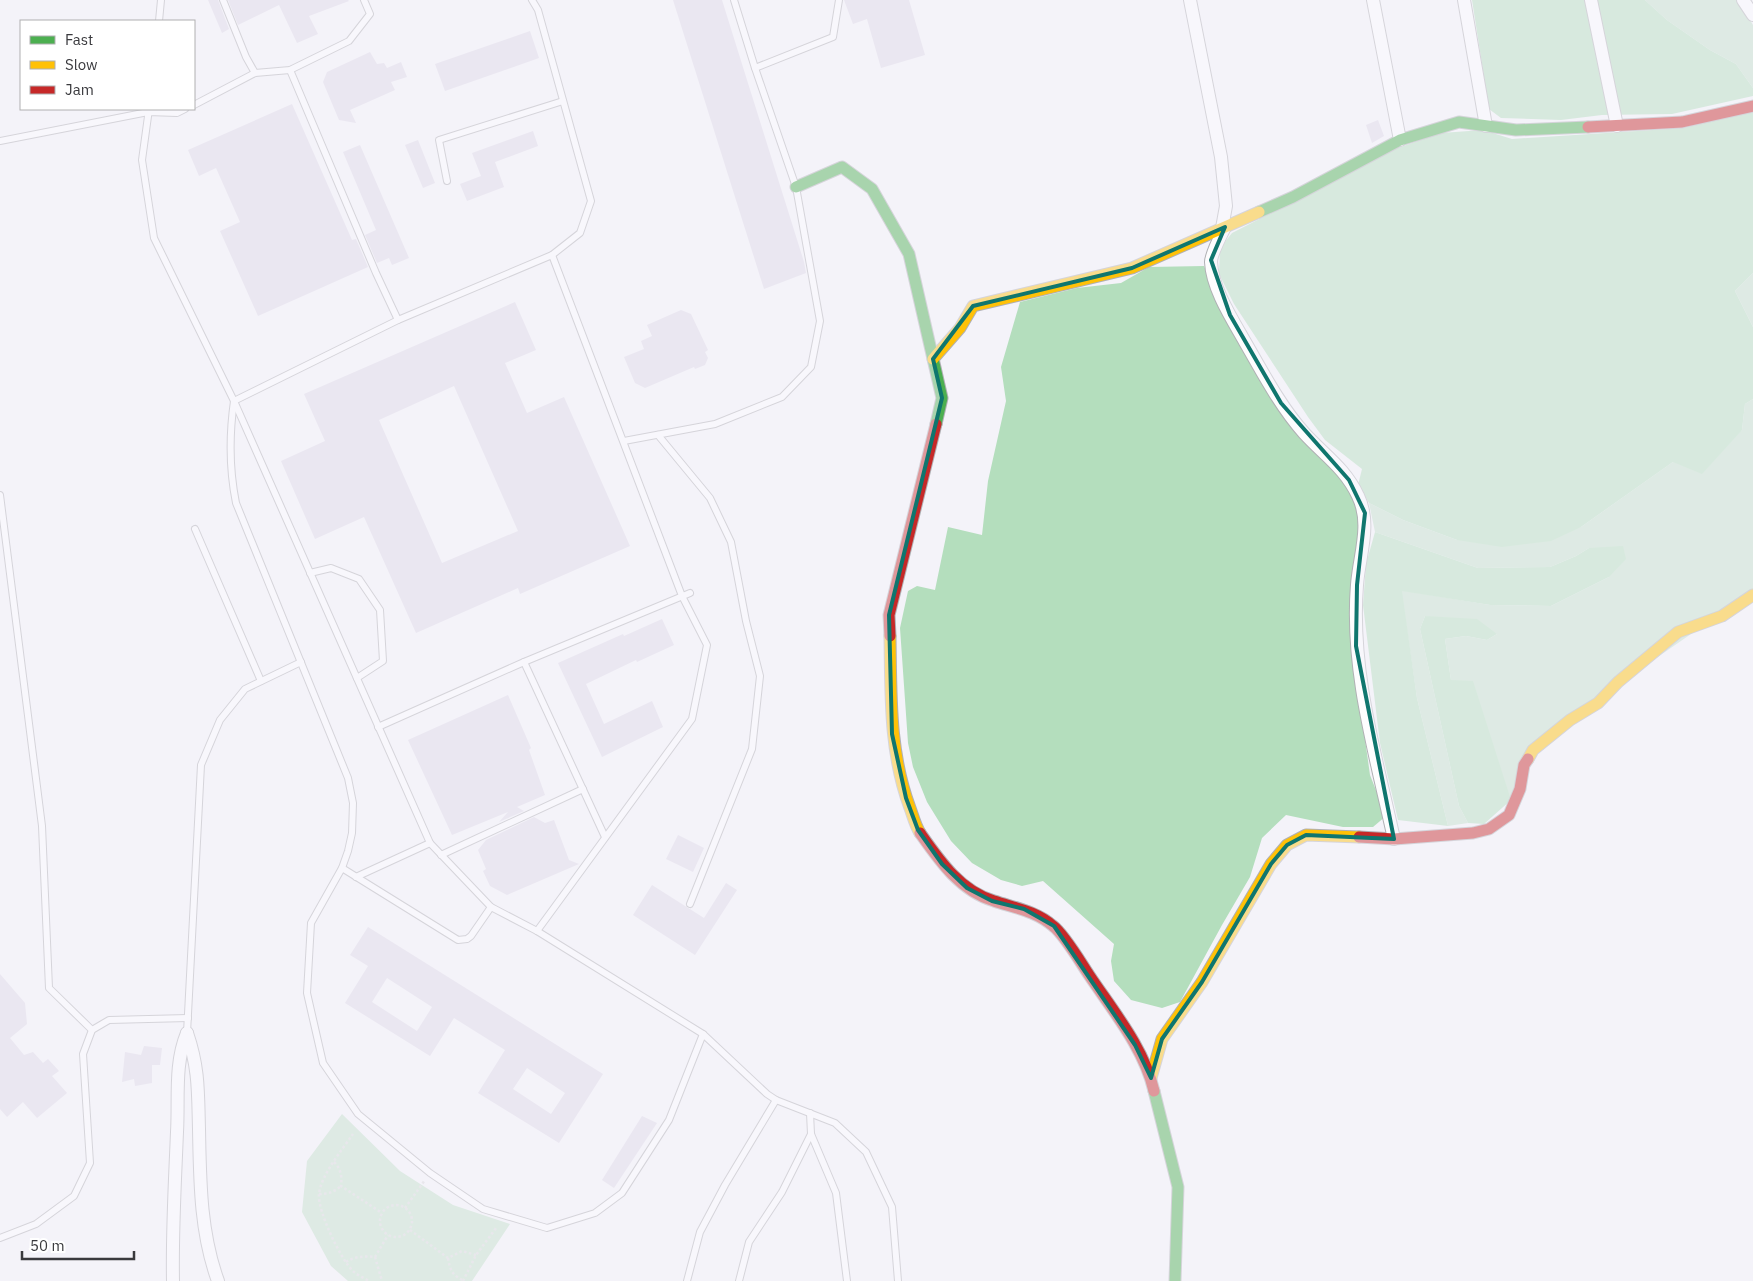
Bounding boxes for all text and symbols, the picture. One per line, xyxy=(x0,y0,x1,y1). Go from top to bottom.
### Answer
legend xyxy=(20,20,195,110)
text: Fast xyxy=(65,30,93,49)
text: Slow xyxy=(65,55,98,74)
text: Jam xyxy=(65,80,94,99)
scale bar xyxy=(22,1228,135,1260)
text: 50 m xyxy=(30,1236,65,1255)

